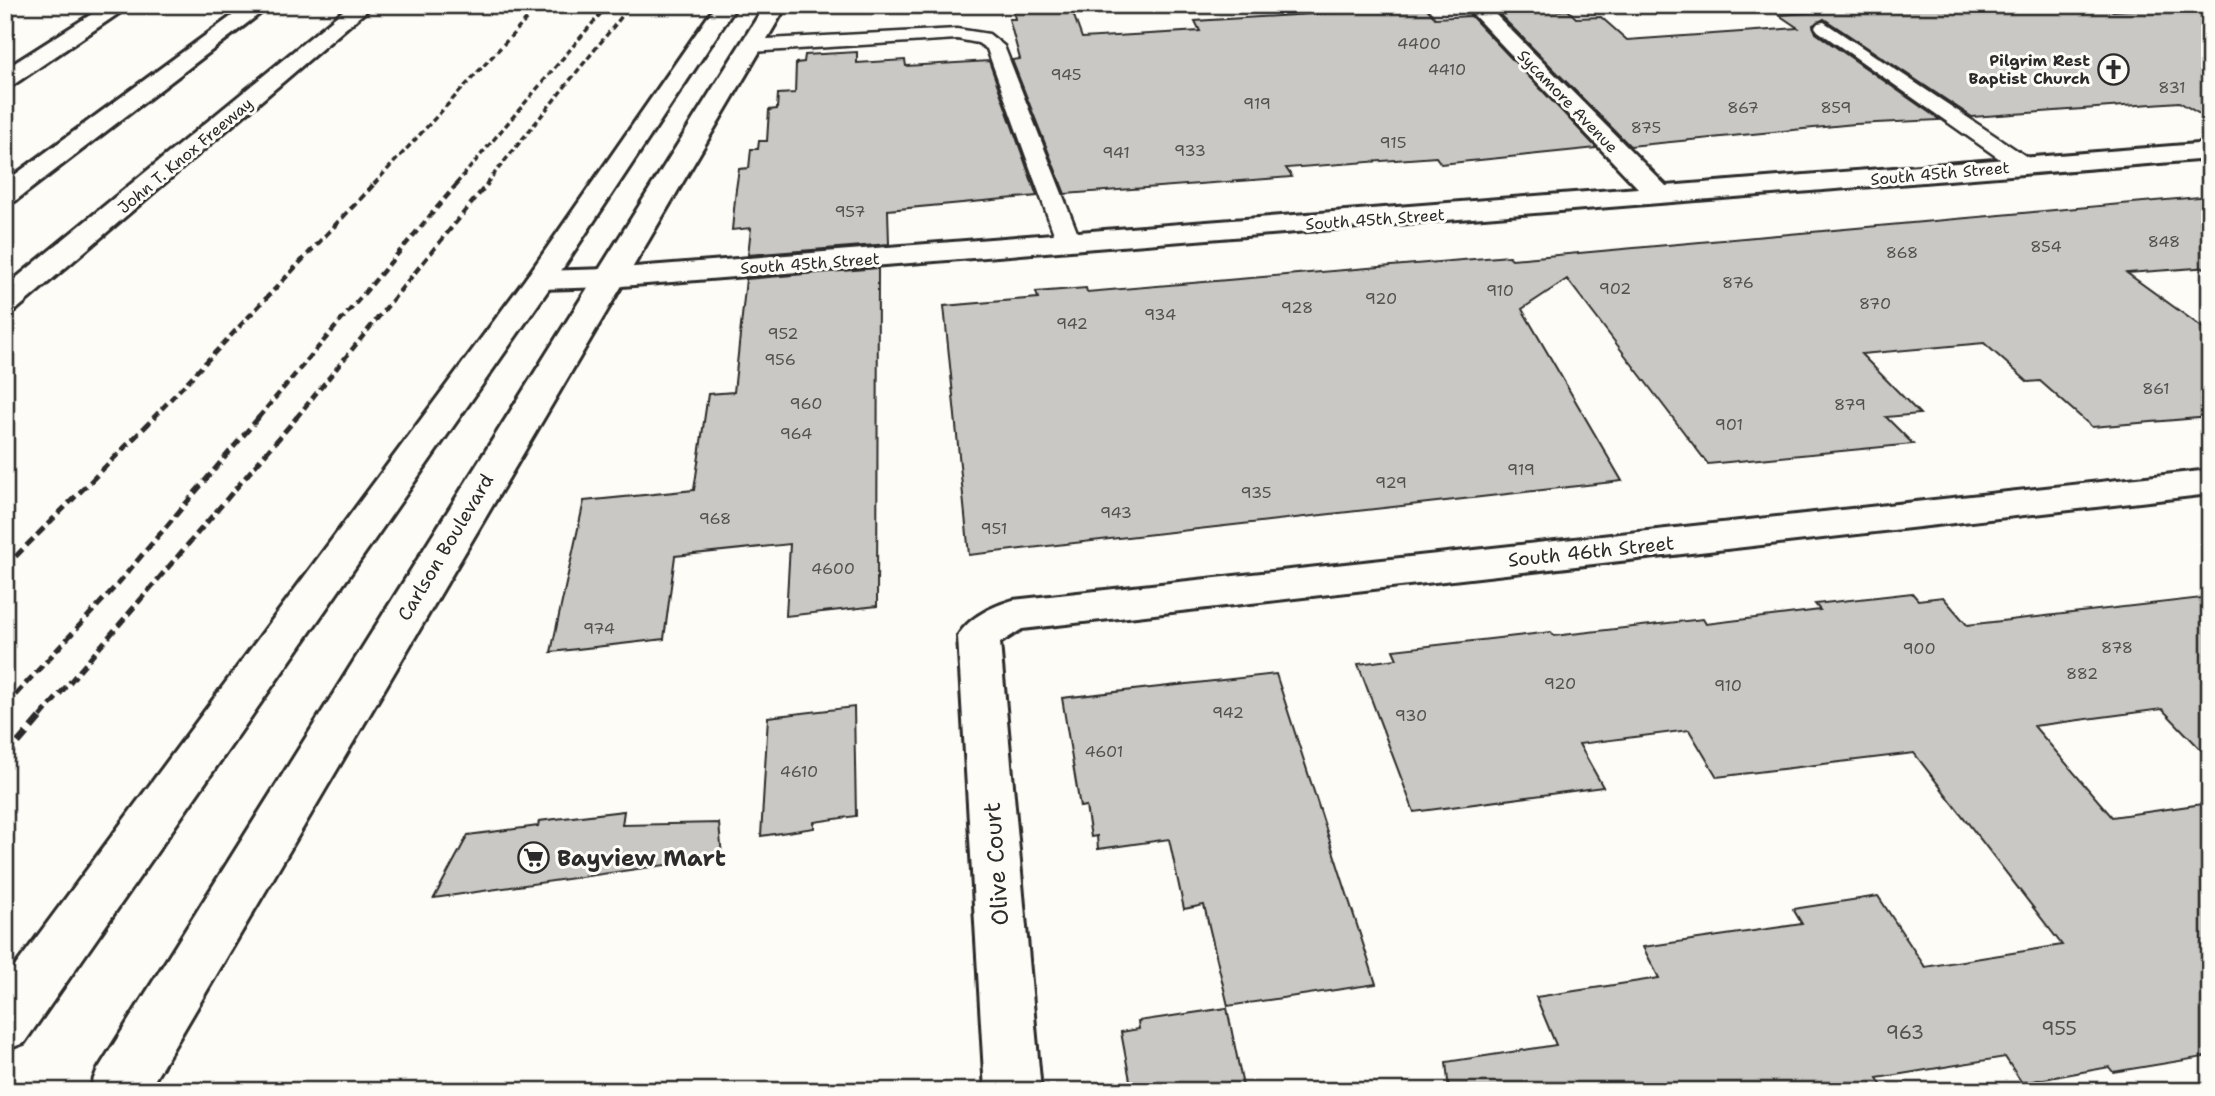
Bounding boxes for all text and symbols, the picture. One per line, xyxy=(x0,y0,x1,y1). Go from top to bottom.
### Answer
house number: 4400 xyxy=(1397,33,1441,54)
street label: Sycamore Avenue xyxy=(1513,45,1622,158)
place label: Pilgrim Rest Baptist Church xyxy=(1968,50,2090,89)
church icon: Pilgrim Rest Baptist Church xyxy=(2096,52,2130,86)
house number: 4410 xyxy=(1428,59,1466,80)
house number: 945 xyxy=(1050,64,1082,85)
house number: 831 xyxy=(2158,77,2186,98)
street label: John T. Knox Freeway xyxy=(114,93,257,218)
house number: 919 xyxy=(1243,93,1271,114)
house number: 867 xyxy=(1727,97,1759,118)
house number: 859 xyxy=(1820,97,1852,118)
house number: 875 xyxy=(1631,117,1661,138)
house number: 915 xyxy=(1380,132,1406,153)
house number: 933 xyxy=(1174,140,1206,161)
house number: 941 xyxy=(1102,142,1130,163)
street label: South 45th Street xyxy=(1870,157,2010,190)
house number: 957 xyxy=(834,201,866,222)
street label: South 45th Street xyxy=(1305,204,1445,235)
house number: 848 xyxy=(2148,231,2180,252)
house number: 854 xyxy=(2030,236,2062,257)
house number: 868 xyxy=(1886,242,1918,263)
street label: South 45th Street xyxy=(740,248,880,279)
house number: 876 xyxy=(1722,272,1754,293)
house number: 902 xyxy=(1599,278,1631,299)
house number: 910 xyxy=(1486,280,1514,301)
house number: 920 xyxy=(1365,288,1397,309)
house number: 870 xyxy=(1859,293,1891,314)
house number: 928 xyxy=(1281,297,1313,318)
house number: 934 xyxy=(1144,304,1176,325)
house number: 942 xyxy=(1056,313,1088,334)
house number: 952 xyxy=(767,323,799,344)
house number: 956 xyxy=(764,349,796,370)
house number: 861 xyxy=(2142,378,2170,399)
house number: 960 xyxy=(790,393,822,414)
house number: 879 xyxy=(1834,394,1866,415)
house number: 901 xyxy=(1715,414,1743,435)
house number: 964 xyxy=(780,423,812,444)
house number: 919 xyxy=(1507,459,1535,480)
street label: Carlson Boulevard xyxy=(392,469,499,625)
house number: 929 xyxy=(1375,472,1407,493)
house number: 935 xyxy=(1241,482,1271,503)
house number: 943 xyxy=(1100,502,1132,523)
house number: 968 xyxy=(699,508,731,529)
house number: 951 xyxy=(981,518,1007,539)
street label: South 46th Street xyxy=(1507,530,1675,573)
house number: 4600 xyxy=(811,558,855,579)
house number: 974 xyxy=(583,618,615,639)
house number: 878 xyxy=(2101,637,2133,658)
house number: 900 xyxy=(1902,638,1936,659)
house number: 882 xyxy=(2066,663,2098,684)
house number: 920 xyxy=(1544,673,1576,694)
house number: 910 xyxy=(1714,675,1742,696)
house number: 942 xyxy=(1212,702,1244,723)
house number: 930 xyxy=(1395,705,1427,726)
house number: 4601 xyxy=(1084,741,1124,762)
house number: 4610 xyxy=(780,761,818,782)
street label: Olive Court xyxy=(977,801,1015,927)
supermarket icon: Bayview Mart xyxy=(517,841,551,875)
place label: Bayview Mart xyxy=(557,843,726,873)
house number: 955 xyxy=(2041,1016,2077,1041)
house number: 963 xyxy=(1886,1020,1924,1045)

